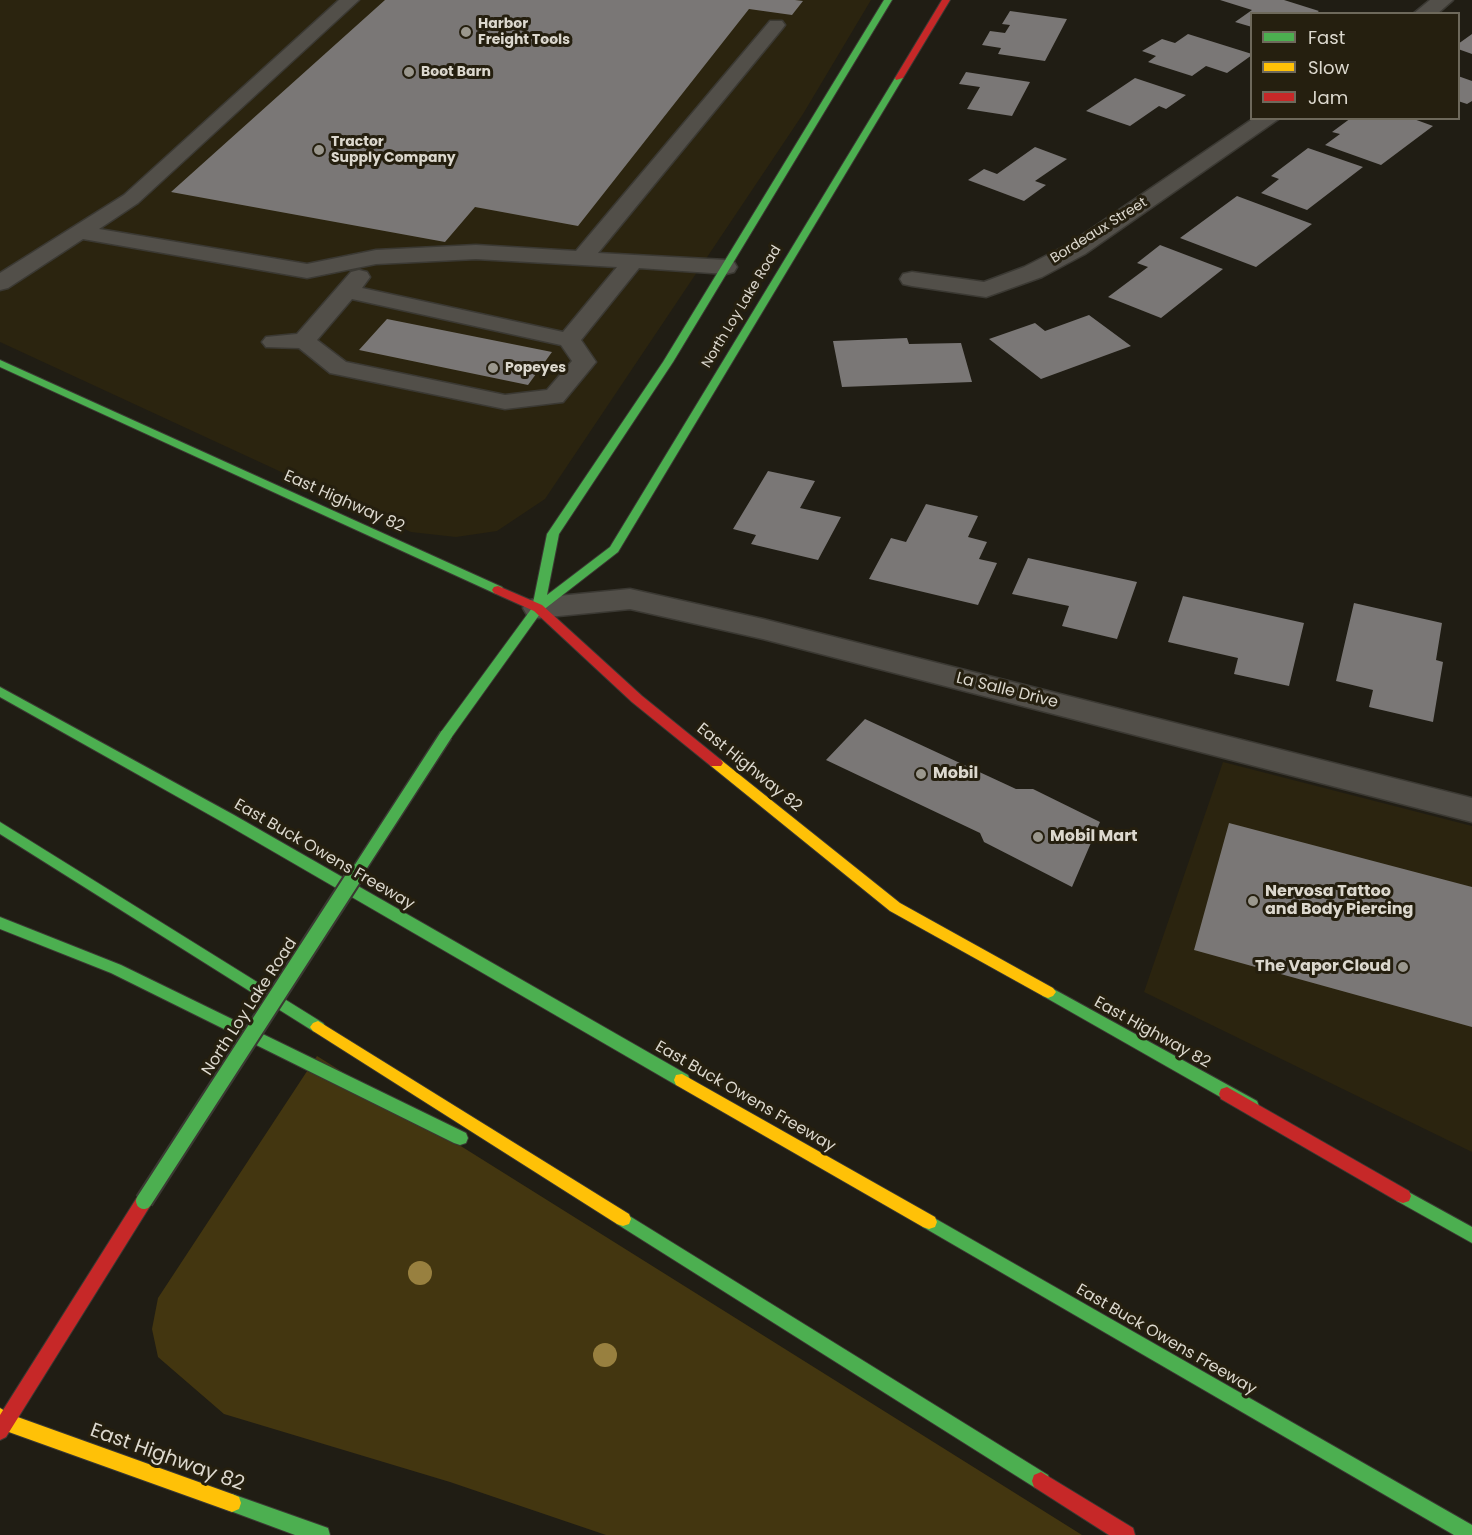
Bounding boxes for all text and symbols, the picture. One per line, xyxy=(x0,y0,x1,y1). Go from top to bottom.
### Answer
legend xyxy=(1250,12,1460,120)
place label: Harbor Freight Tools xyxy=(478,16,570,48)
marker: Harbor Freight Tools xyxy=(459,25,473,39)
text: Fast xyxy=(1308,25,1345,50)
text: Slow xyxy=(1308,55,1349,80)
place label: Boot Barn xyxy=(421,64,491,80)
marker: Boot Barn xyxy=(402,65,416,79)
text: Jam xyxy=(1308,85,1348,110)
place label: Tractor Supply Company xyxy=(331,134,456,166)
marker: Tractor Supply Company xyxy=(312,143,326,157)
street label: Bordeaux Street xyxy=(1048,195,1150,267)
street label: North Loy Lake Road xyxy=(699,243,785,371)
place label: Popeyes xyxy=(505,360,566,376)
marker: Popeyes xyxy=(486,361,500,375)
street label: East Highway 82 xyxy=(281,467,407,537)
street label: La Salle Drive xyxy=(954,669,1060,713)
street label: East Highway 82 xyxy=(692,720,806,816)
place label: Mobil xyxy=(933,764,978,784)
marker: Mobil xyxy=(914,767,928,781)
street label: East Buck Owens Freeway xyxy=(230,795,418,915)
place label: Mobil Mart xyxy=(1050,827,1137,847)
marker: Mobil Mart xyxy=(1031,830,1045,844)
place label: Nervosa Tattoo and Body Piercing xyxy=(1265,882,1413,920)
marker: Nervosa Tattoo and Body Piercing xyxy=(1246,894,1260,908)
street label: North Loy Lake Road xyxy=(198,935,302,1079)
place label: The Vapor Cloud xyxy=(1255,957,1391,977)
marker: The Vapor Cloud xyxy=(1396,960,1410,974)
street label: East Highway 82 xyxy=(1090,993,1214,1073)
street label: East Buck Owens Freeway xyxy=(651,1037,839,1157)
street label: East Buck Owens Freeway xyxy=(1072,1280,1260,1400)
street label: East Highway 82 xyxy=(87,1419,247,1497)

